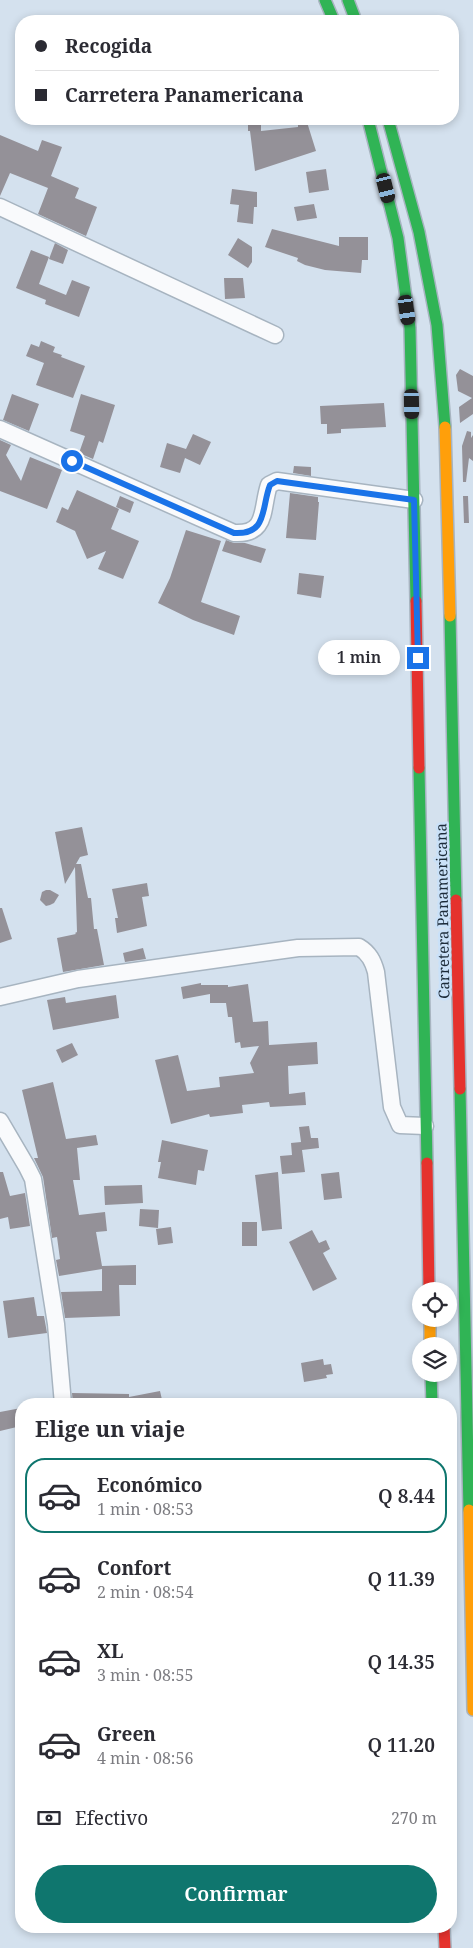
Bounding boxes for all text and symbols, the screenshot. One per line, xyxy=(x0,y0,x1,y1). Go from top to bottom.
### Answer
text: Recogida xyxy=(65,33,152,59)
text: Carretera Panamericana xyxy=(65,82,304,108)
car xyxy=(375,172,396,204)
car xyxy=(397,294,416,326)
car xyxy=(404,389,419,419)
route start xyxy=(61,450,83,472)
callout: 1 min xyxy=(318,640,400,676)
text: 1 min xyxy=(337,646,381,668)
route end xyxy=(407,647,429,669)
street label: Carretera Panamericana xyxy=(430,823,454,999)
map controls xyxy=(412,1282,457,1382)
button: locate xyxy=(412,1282,457,1327)
button: layers xyxy=(412,1337,457,1382)
text: Elige un viaje xyxy=(35,1413,185,1443)
text: Económico xyxy=(97,1472,203,1498)
icon: car xyxy=(37,1473,82,1518)
text: Q 8.44 xyxy=(378,1483,435,1509)
text: 1 min · 08:53 xyxy=(97,1498,193,1520)
text: Confort xyxy=(97,1555,171,1581)
icon: car xyxy=(37,1556,82,1601)
text: Q 11.39 xyxy=(367,1566,435,1592)
text: 2 min · 08:54 xyxy=(97,1581,193,1603)
text: XL xyxy=(97,1638,123,1664)
icon: car xyxy=(37,1639,82,1684)
text: Q 14.35 xyxy=(367,1649,435,1675)
text: 3 min · 08:55 xyxy=(97,1664,193,1686)
text: Green xyxy=(97,1721,156,1747)
icon: car xyxy=(37,1722,82,1767)
text: Q 11.20 xyxy=(367,1732,435,1758)
text: 4 min · 08:56 xyxy=(97,1747,193,1769)
icon: cash xyxy=(35,1804,63,1832)
text: Efectivo xyxy=(75,1805,148,1831)
text: 270 m xyxy=(391,1807,437,1829)
button: Confirmar xyxy=(35,1865,437,1923)

